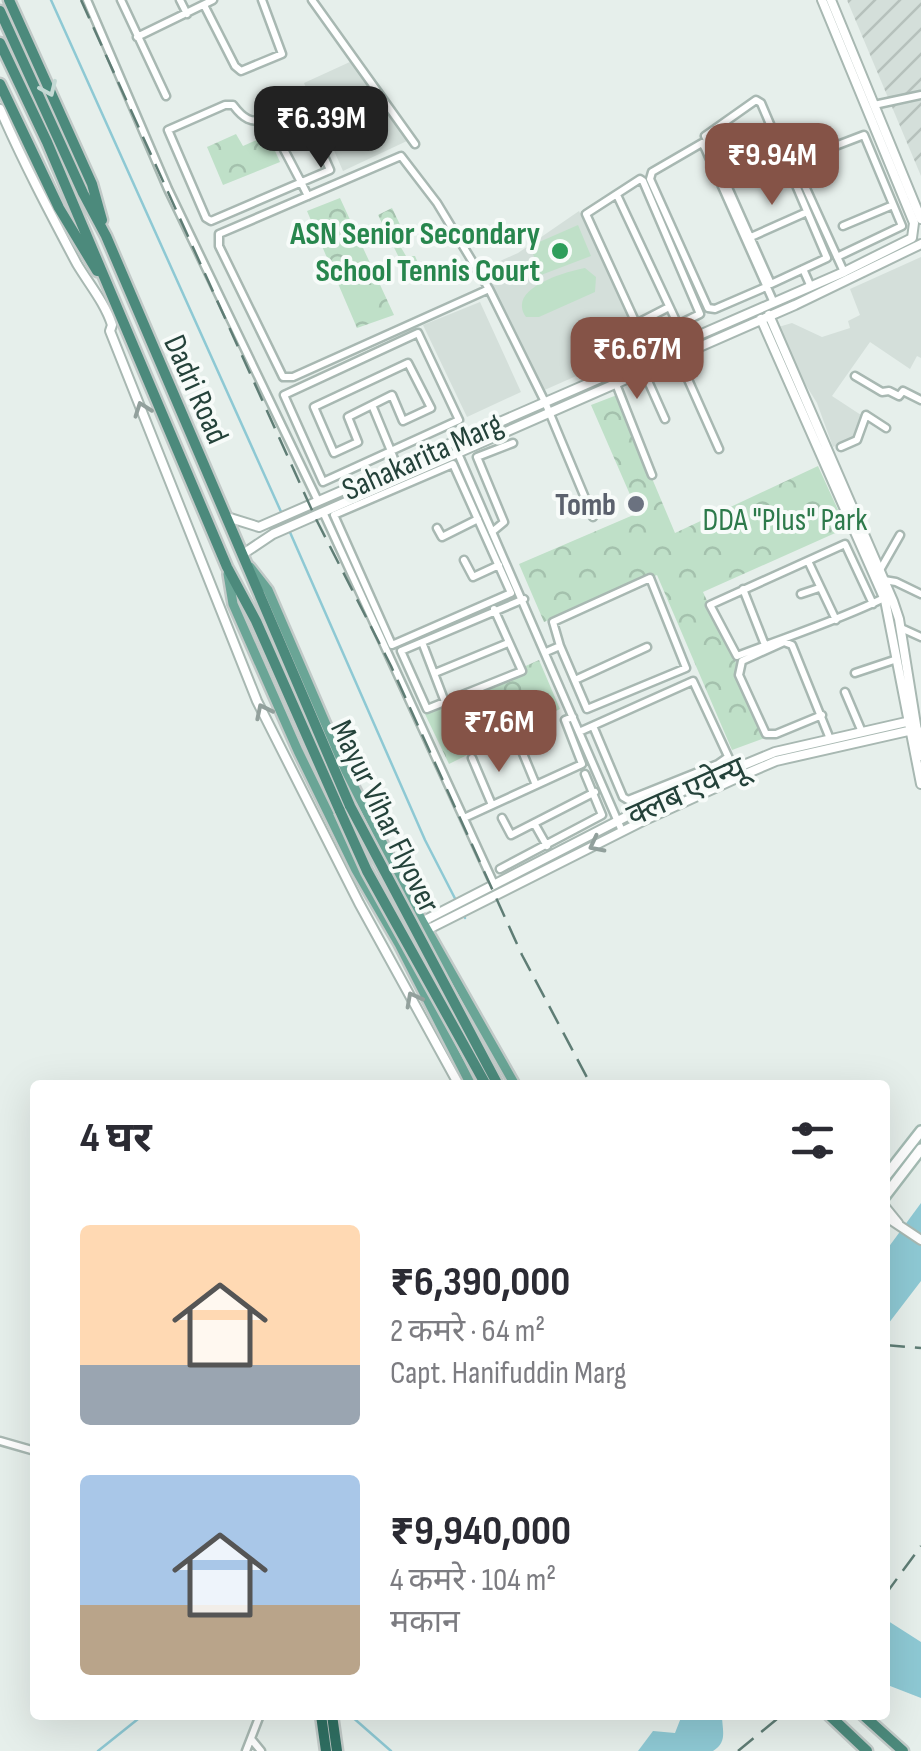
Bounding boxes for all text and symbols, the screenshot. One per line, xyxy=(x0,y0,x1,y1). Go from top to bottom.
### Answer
one-way arrow xyxy=(37,79,57,97)
pin: ₹6.39M xyxy=(240,86,402,171)
text: ₹6.39M xyxy=(276,99,366,138)
pin: ₹9.94M xyxy=(691,123,853,208)
text: ₹9.94M xyxy=(727,136,817,175)
place label: ASN Senior Secondary School Tennis Court xyxy=(289,215,540,291)
marker: ASN Senior Secondary School Tennis Court xyxy=(549,240,571,262)
pin: ₹6.67M xyxy=(556,317,718,402)
street label: Dadri Road xyxy=(154,329,237,450)
text: ₹6.67M xyxy=(593,330,681,369)
one-way arrow xyxy=(133,402,154,419)
street label: Sahakarita Marg xyxy=(337,405,509,510)
place label: Tomb xyxy=(555,486,616,525)
marker: Tomb xyxy=(625,493,647,515)
park label: DDA "Plus" Park xyxy=(703,501,867,540)
pin: ₹7.6M xyxy=(429,690,569,775)
one-way arrow xyxy=(255,703,275,721)
text: ₹7.6M xyxy=(463,703,535,742)
street label: Mayur Vihar Flyover xyxy=(321,714,448,919)
street label: क्लब एवेन्यू xyxy=(621,747,757,836)
one-way arrow xyxy=(589,833,607,852)
one-way arrow xyxy=(406,991,425,1009)
text: 4 घर xyxy=(80,1113,152,1164)
icon: filters xyxy=(785,1113,840,1168)
text: ₹6,390,000 xyxy=(390,1257,570,1308)
icon: home xyxy=(160,1265,280,1385)
text: 2 कमरे · 64 m² xyxy=(390,1312,545,1351)
text: Capt. Hanifuddin Marg xyxy=(390,1354,627,1393)
text: ₹9,940,000 xyxy=(390,1506,571,1557)
icon: home xyxy=(160,1515,280,1635)
text: 4 कमरे · 104 m² xyxy=(390,1561,556,1600)
text: मकान xyxy=(390,1603,460,1642)

